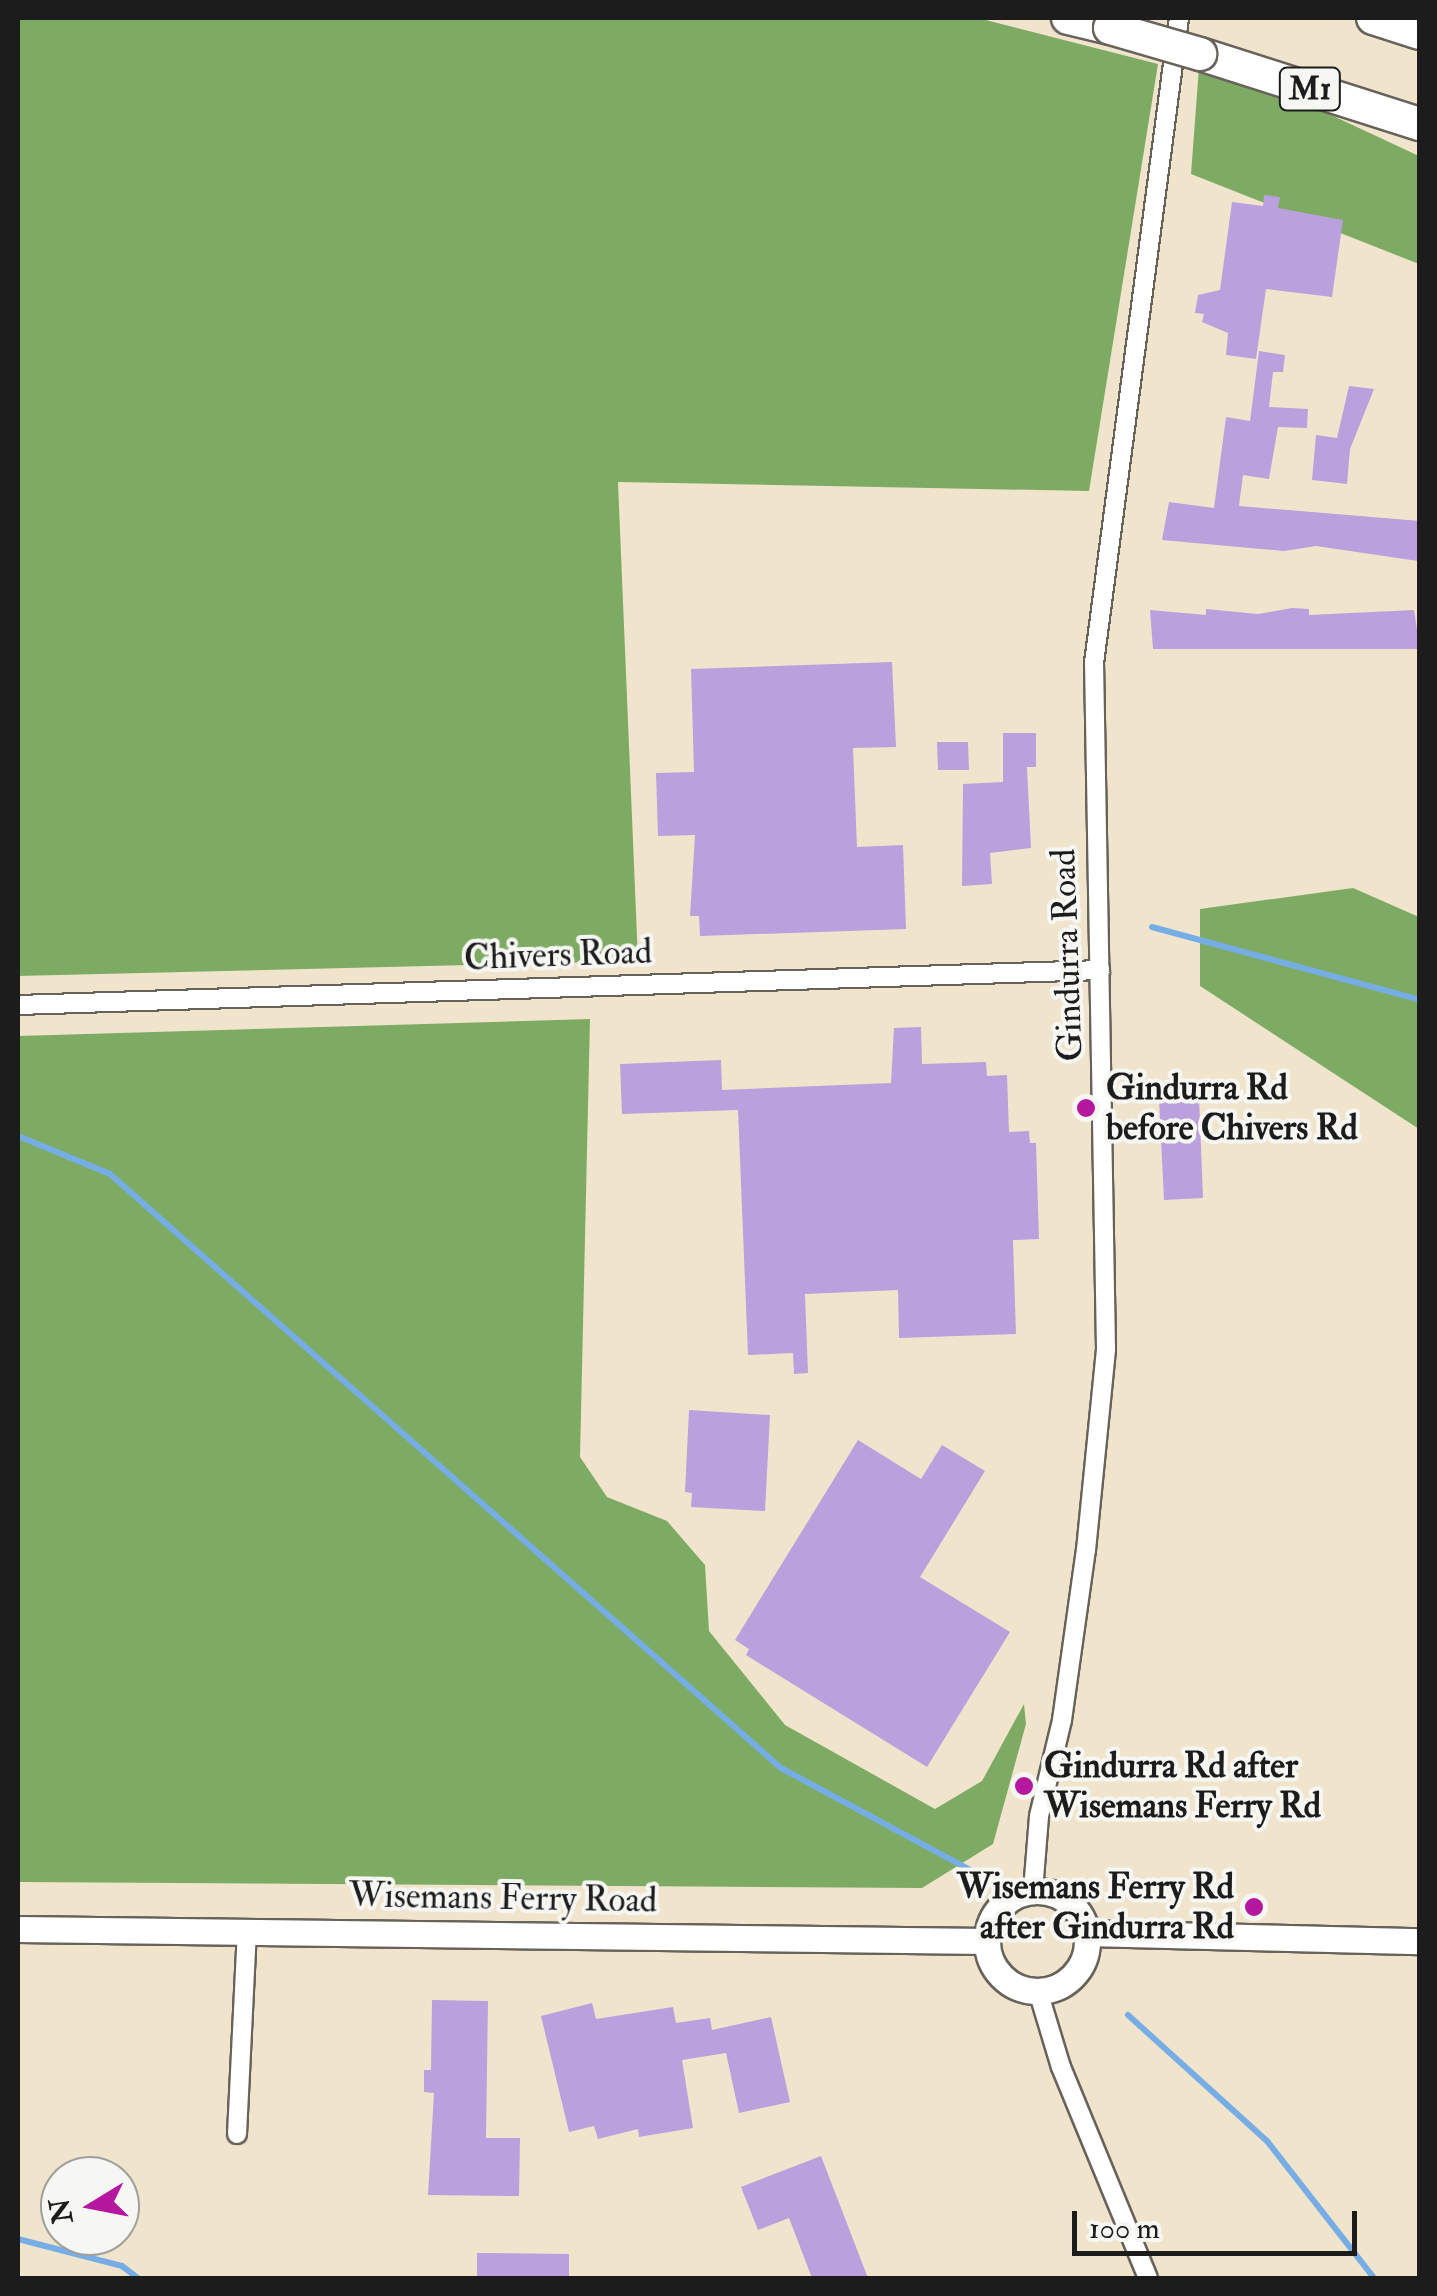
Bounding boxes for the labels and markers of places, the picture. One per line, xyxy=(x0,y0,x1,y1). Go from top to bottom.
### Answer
place label: Gindurra Rd before Chivers Rd xyxy=(1106,1067,1358,1149)
marker: Gindurra Rd before Chivers Rd xyxy=(1075,1097,1097,1119)
place label: Gindurra Rd after Wisemans Ferry Rd xyxy=(1044,1745,1321,1827)
marker: Gindurra Rd after Wisemans Ferry Rd xyxy=(1013,1775,1035,1797)
place label: Wisemans Ferry Rd after Gindurra Rd xyxy=(957,1866,1234,1948)
marker: Wisemans Ferry Rd after Gindurra Rd xyxy=(1243,1896,1265,1918)

